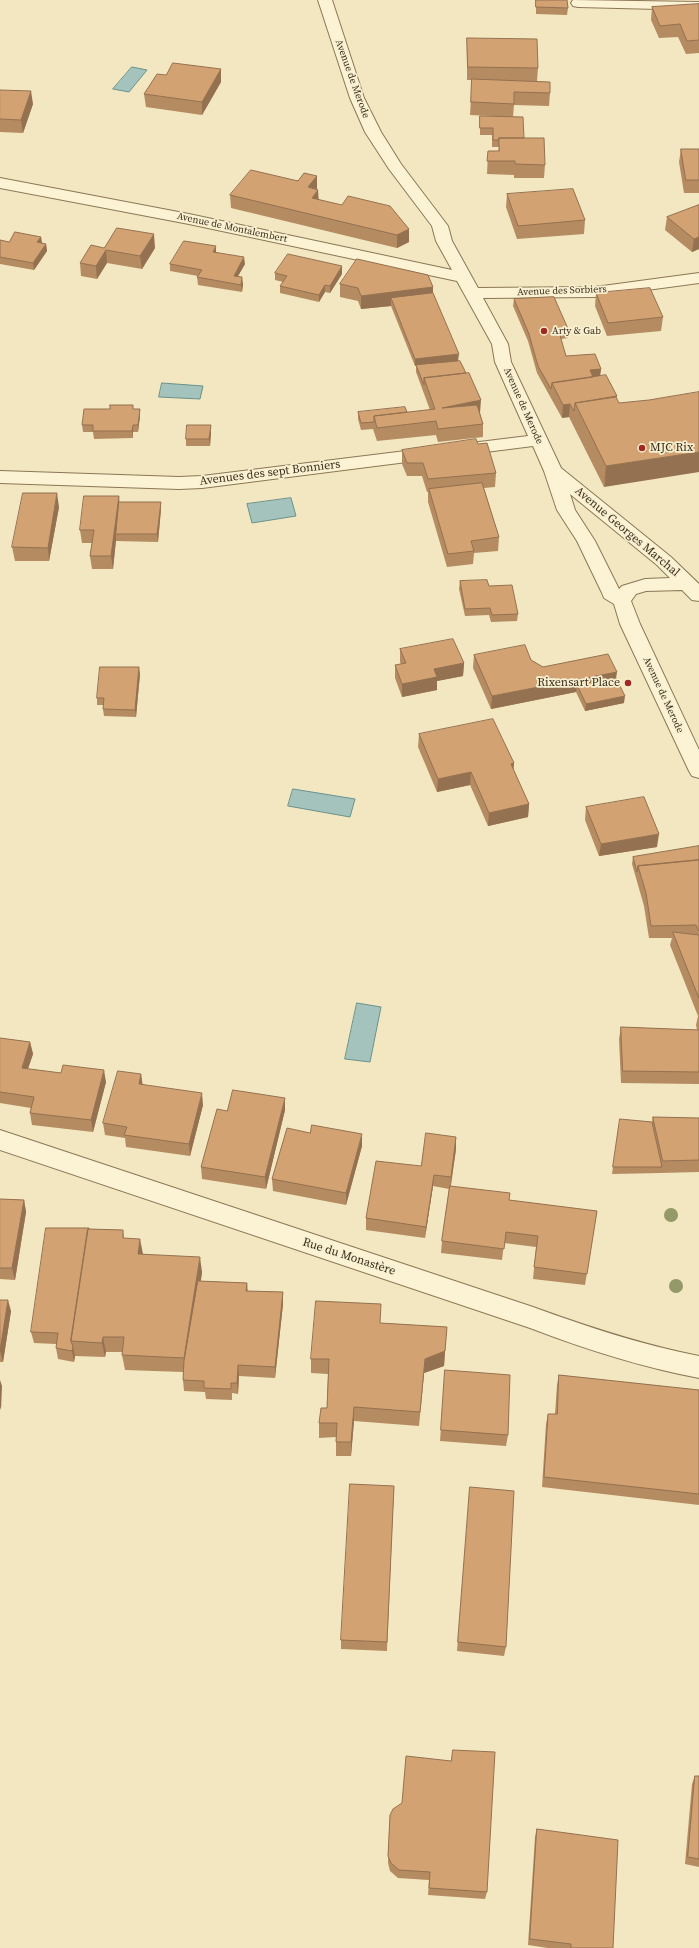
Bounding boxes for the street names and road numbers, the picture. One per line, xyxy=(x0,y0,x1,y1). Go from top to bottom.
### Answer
street label: Avenue de Merode xyxy=(332,38,372,120)
street label: Avenue de Montalembert xyxy=(176,210,288,246)
street label: Avenue des Sorbiers xyxy=(517,283,607,299)
street label: Avenue de Merode xyxy=(501,366,545,446)
street label: Avenues des sept Bonniers xyxy=(199,457,341,489)
street label: Avenue Georges Marchal xyxy=(572,484,682,580)
street label: Avenue de Merode xyxy=(640,655,686,735)
street label: Rue du Monastère xyxy=(301,1235,397,1279)

